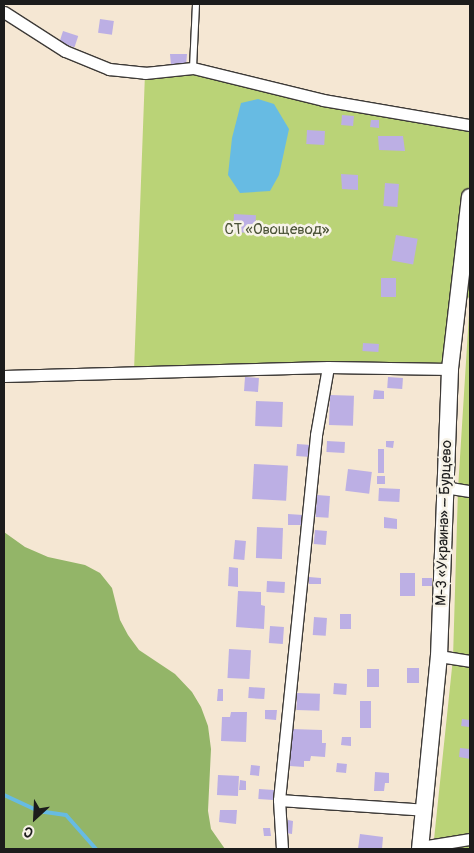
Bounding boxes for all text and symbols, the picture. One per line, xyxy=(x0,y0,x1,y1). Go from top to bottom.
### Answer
park label: СТ «Овощевод» xyxy=(225,221,329,239)
street label: М-3 «Украина» – Бурцево xyxy=(432,440,456,606)
north arrow xyxy=(10,793,60,843)
text: С xyxy=(21,823,36,842)

